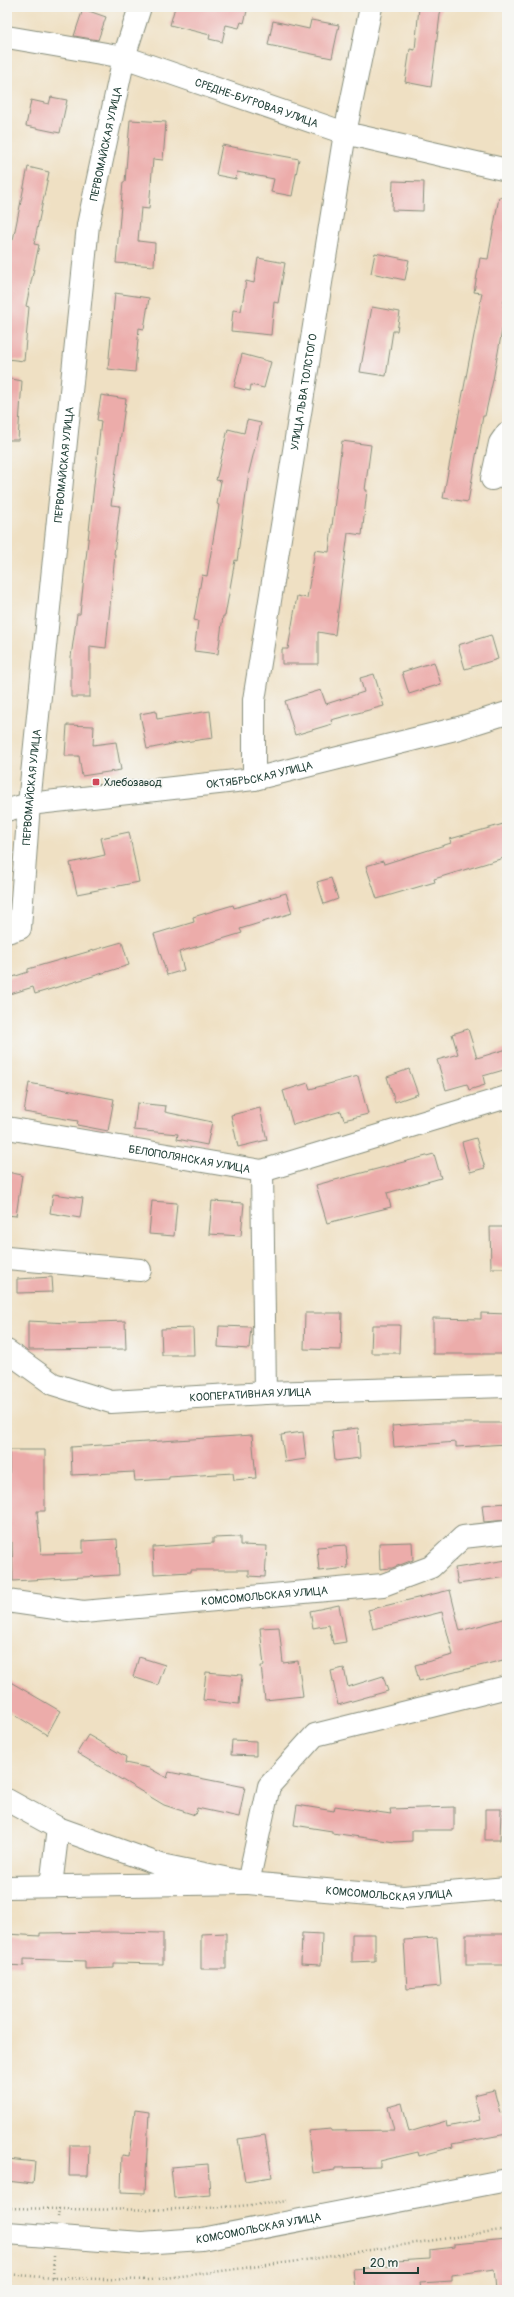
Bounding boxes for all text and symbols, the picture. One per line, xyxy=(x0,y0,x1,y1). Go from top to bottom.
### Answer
street label: СРЕДНЕ-БУГРОВАЯ УЛИЦА xyxy=(193,76,320,130)
street label: ПЕРВОМАЙСКАЯ УЛИЦА xyxy=(87,86,124,202)
street label: УЛИЦА ЛЬВА ТОЛСТОГО xyxy=(288,333,320,451)
street label: ПЕРВОМАЙСКАЯ УЛИЦА xyxy=(52,406,76,523)
street label: ПЕРВОМАЙСКАЯ УЛИЦА xyxy=(20,728,44,846)
street label: ОКТЯБРЬСКАЯ УЛИЦА xyxy=(205,759,314,791)
place label: Хлебозавод xyxy=(104,776,162,789)
marker: Хлебозавод xyxy=(91,777,101,787)
street label: БЕЛОПОЛЯНСКАЯ УЛИЦА xyxy=(127,1143,251,1176)
street label: КООПЕРАТИВНАЯ УЛИЦА xyxy=(189,1386,312,1404)
street label: КОМСОМОЛЬСКАЯ УЛИЦА xyxy=(201,1584,328,1608)
street label: КОМСОМОЛЬСКАЯ УЛИЦА xyxy=(325,1884,453,1904)
street label: КОМСОМОЛЬСКАЯ УЛИЦА xyxy=(196,2210,322,2246)
scale bar xyxy=(364,2249,418,2275)
text: 20 m xyxy=(370,2256,399,2271)

